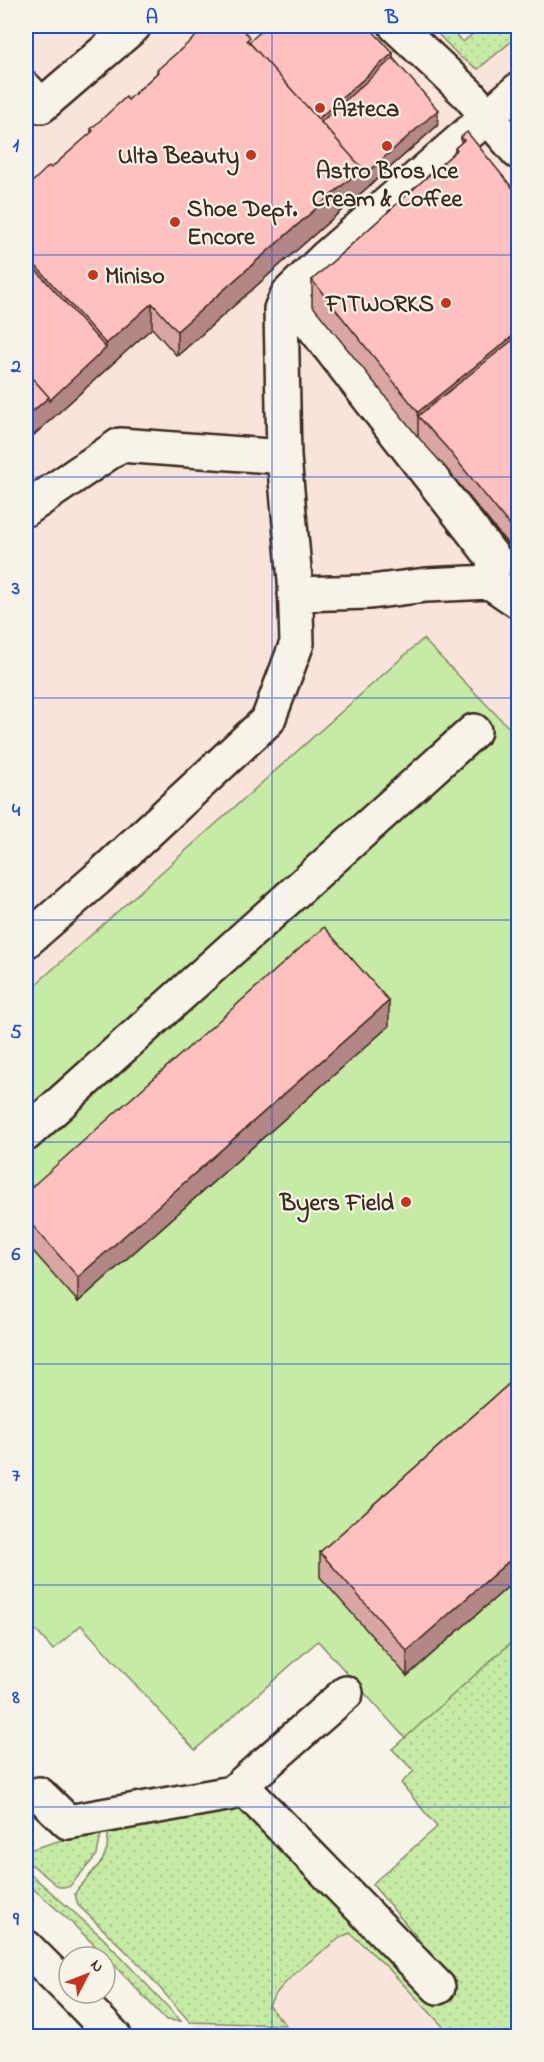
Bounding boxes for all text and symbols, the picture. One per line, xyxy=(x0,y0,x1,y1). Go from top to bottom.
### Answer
text: A xyxy=(146,4,158,33)
text: B xyxy=(384,4,399,33)
place label: Azteca xyxy=(332,93,399,128)
marker: Azteca xyxy=(313,101,327,115)
text: 1 xyxy=(13,132,20,161)
marker: Astro Bros Ice Cream & Coffee xyxy=(380,139,394,153)
place label: Ulta Beauty xyxy=(118,140,239,176)
marker: Ulta Beauty xyxy=(244,148,258,162)
place label: Astro Bros Ice Cream & Coffee xyxy=(312,155,463,218)
place label: Shoe Dept. Encore xyxy=(187,193,298,256)
marker: Shoe Dept. Encore xyxy=(168,215,182,229)
place label: Miniso xyxy=(105,260,165,295)
marker: Miniso xyxy=(86,268,100,282)
place label: FITWORKS xyxy=(325,288,434,323)
marker: FITWORKS xyxy=(439,296,453,310)
text: 2 xyxy=(10,353,21,382)
text: 3 xyxy=(11,575,20,604)
text: 4 xyxy=(12,797,21,826)
text: 5 xyxy=(10,1019,22,1048)
place label: Byers Field xyxy=(279,1187,394,1223)
marker: Byers Field xyxy=(399,1195,413,1209)
text: 6 xyxy=(12,1241,21,1270)
text: 7 xyxy=(12,1462,21,1491)
text: 8 xyxy=(11,1684,20,1713)
text: 9 xyxy=(12,1906,20,1935)
north arrow xyxy=(57,1945,117,2005)
text: N xyxy=(84,1954,109,1978)

